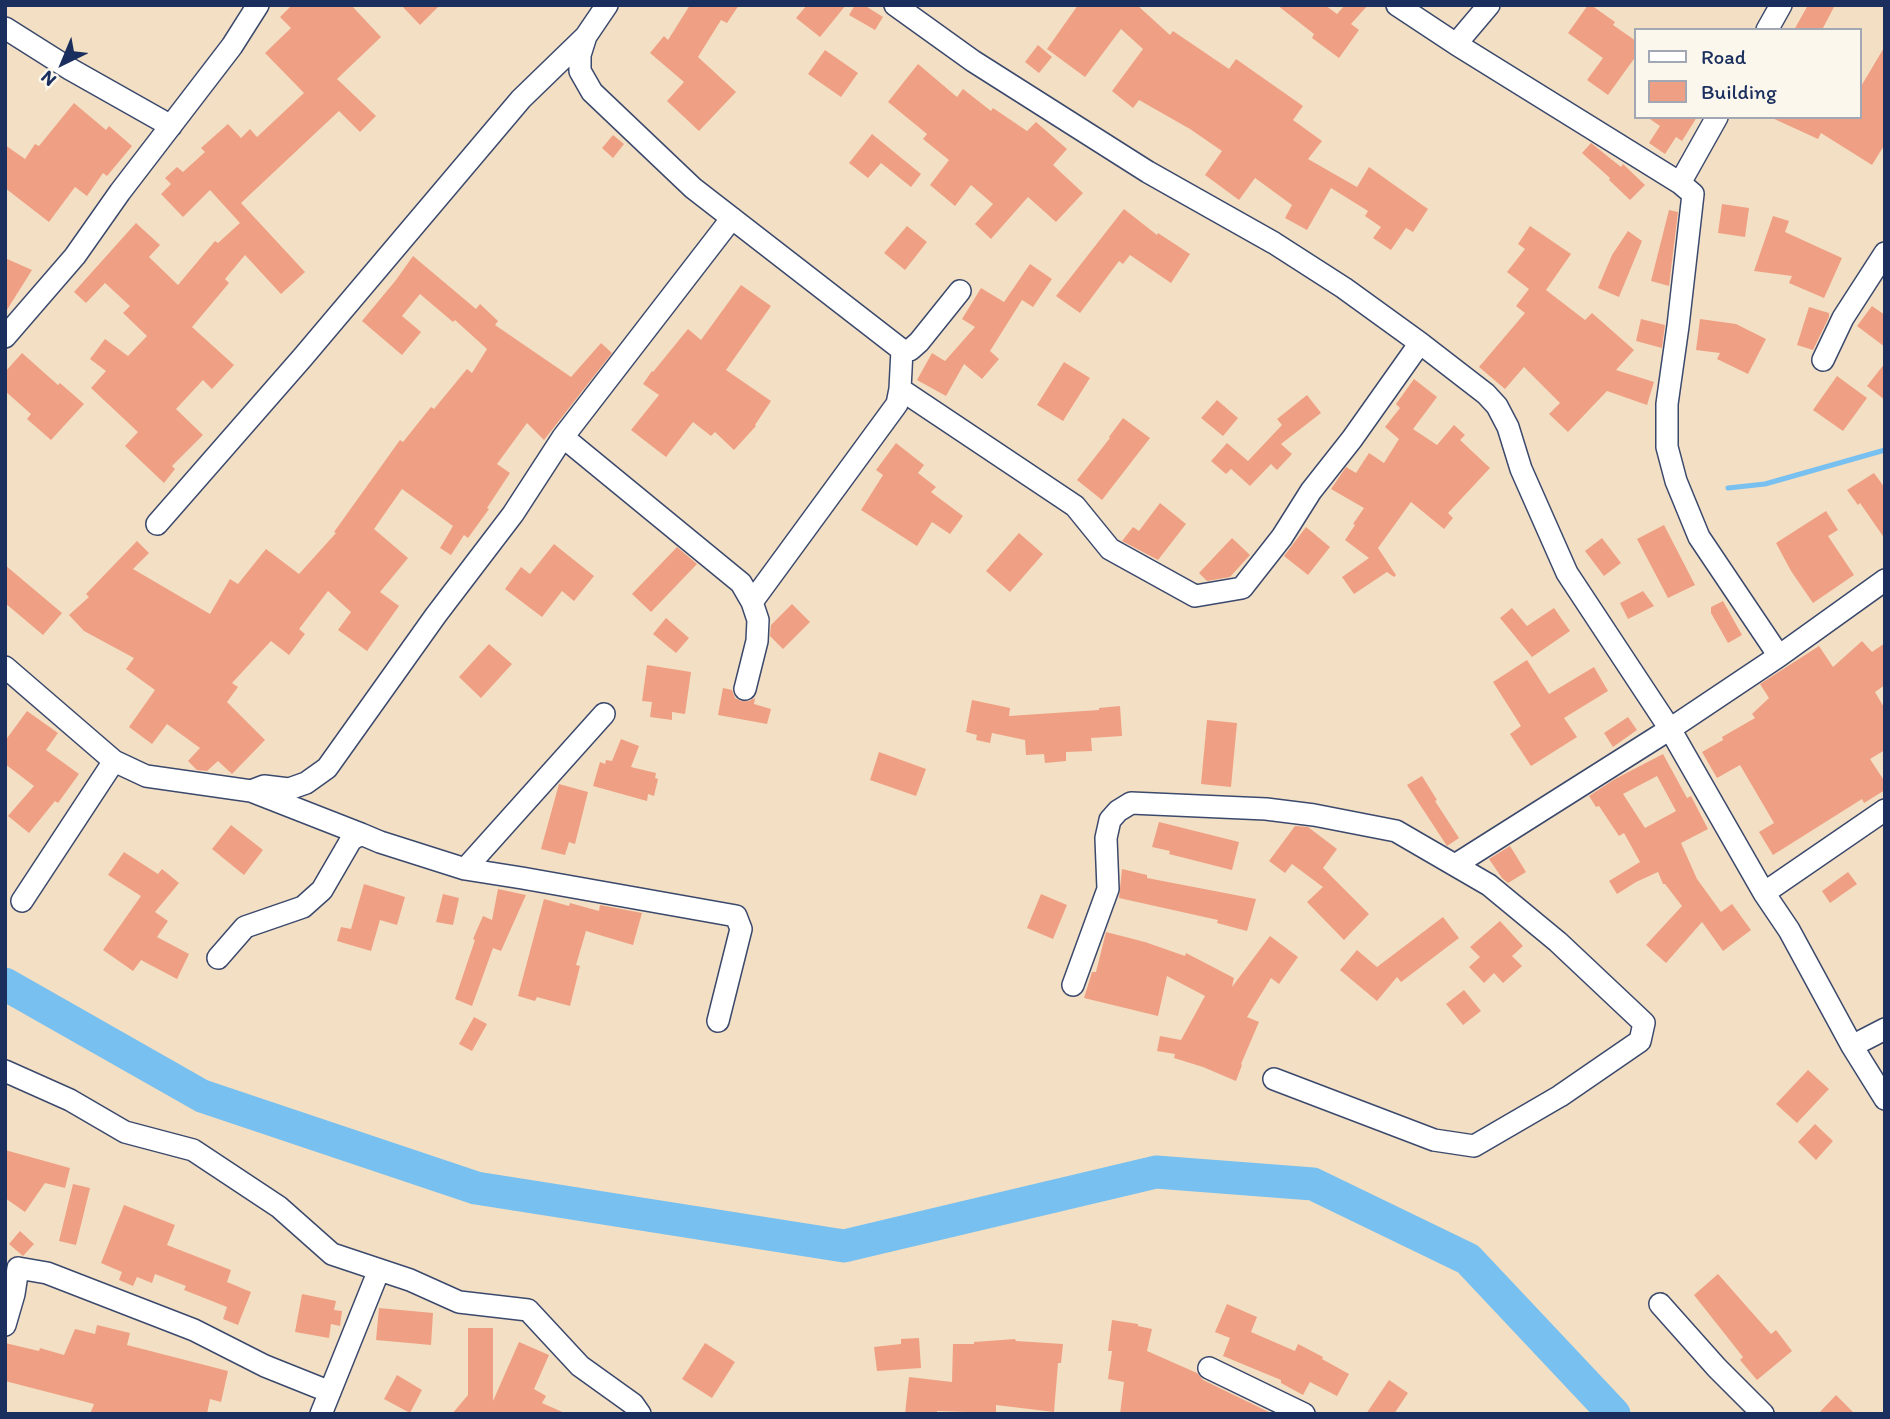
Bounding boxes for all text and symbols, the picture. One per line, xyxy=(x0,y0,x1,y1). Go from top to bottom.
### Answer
north arrow xyxy=(28,28,98,98)
legend xyxy=(1634,28,1862,119)
text: Road xyxy=(1701,44,1746,69)
text: N xyxy=(36,66,61,92)
text: Building xyxy=(1701,79,1777,104)

